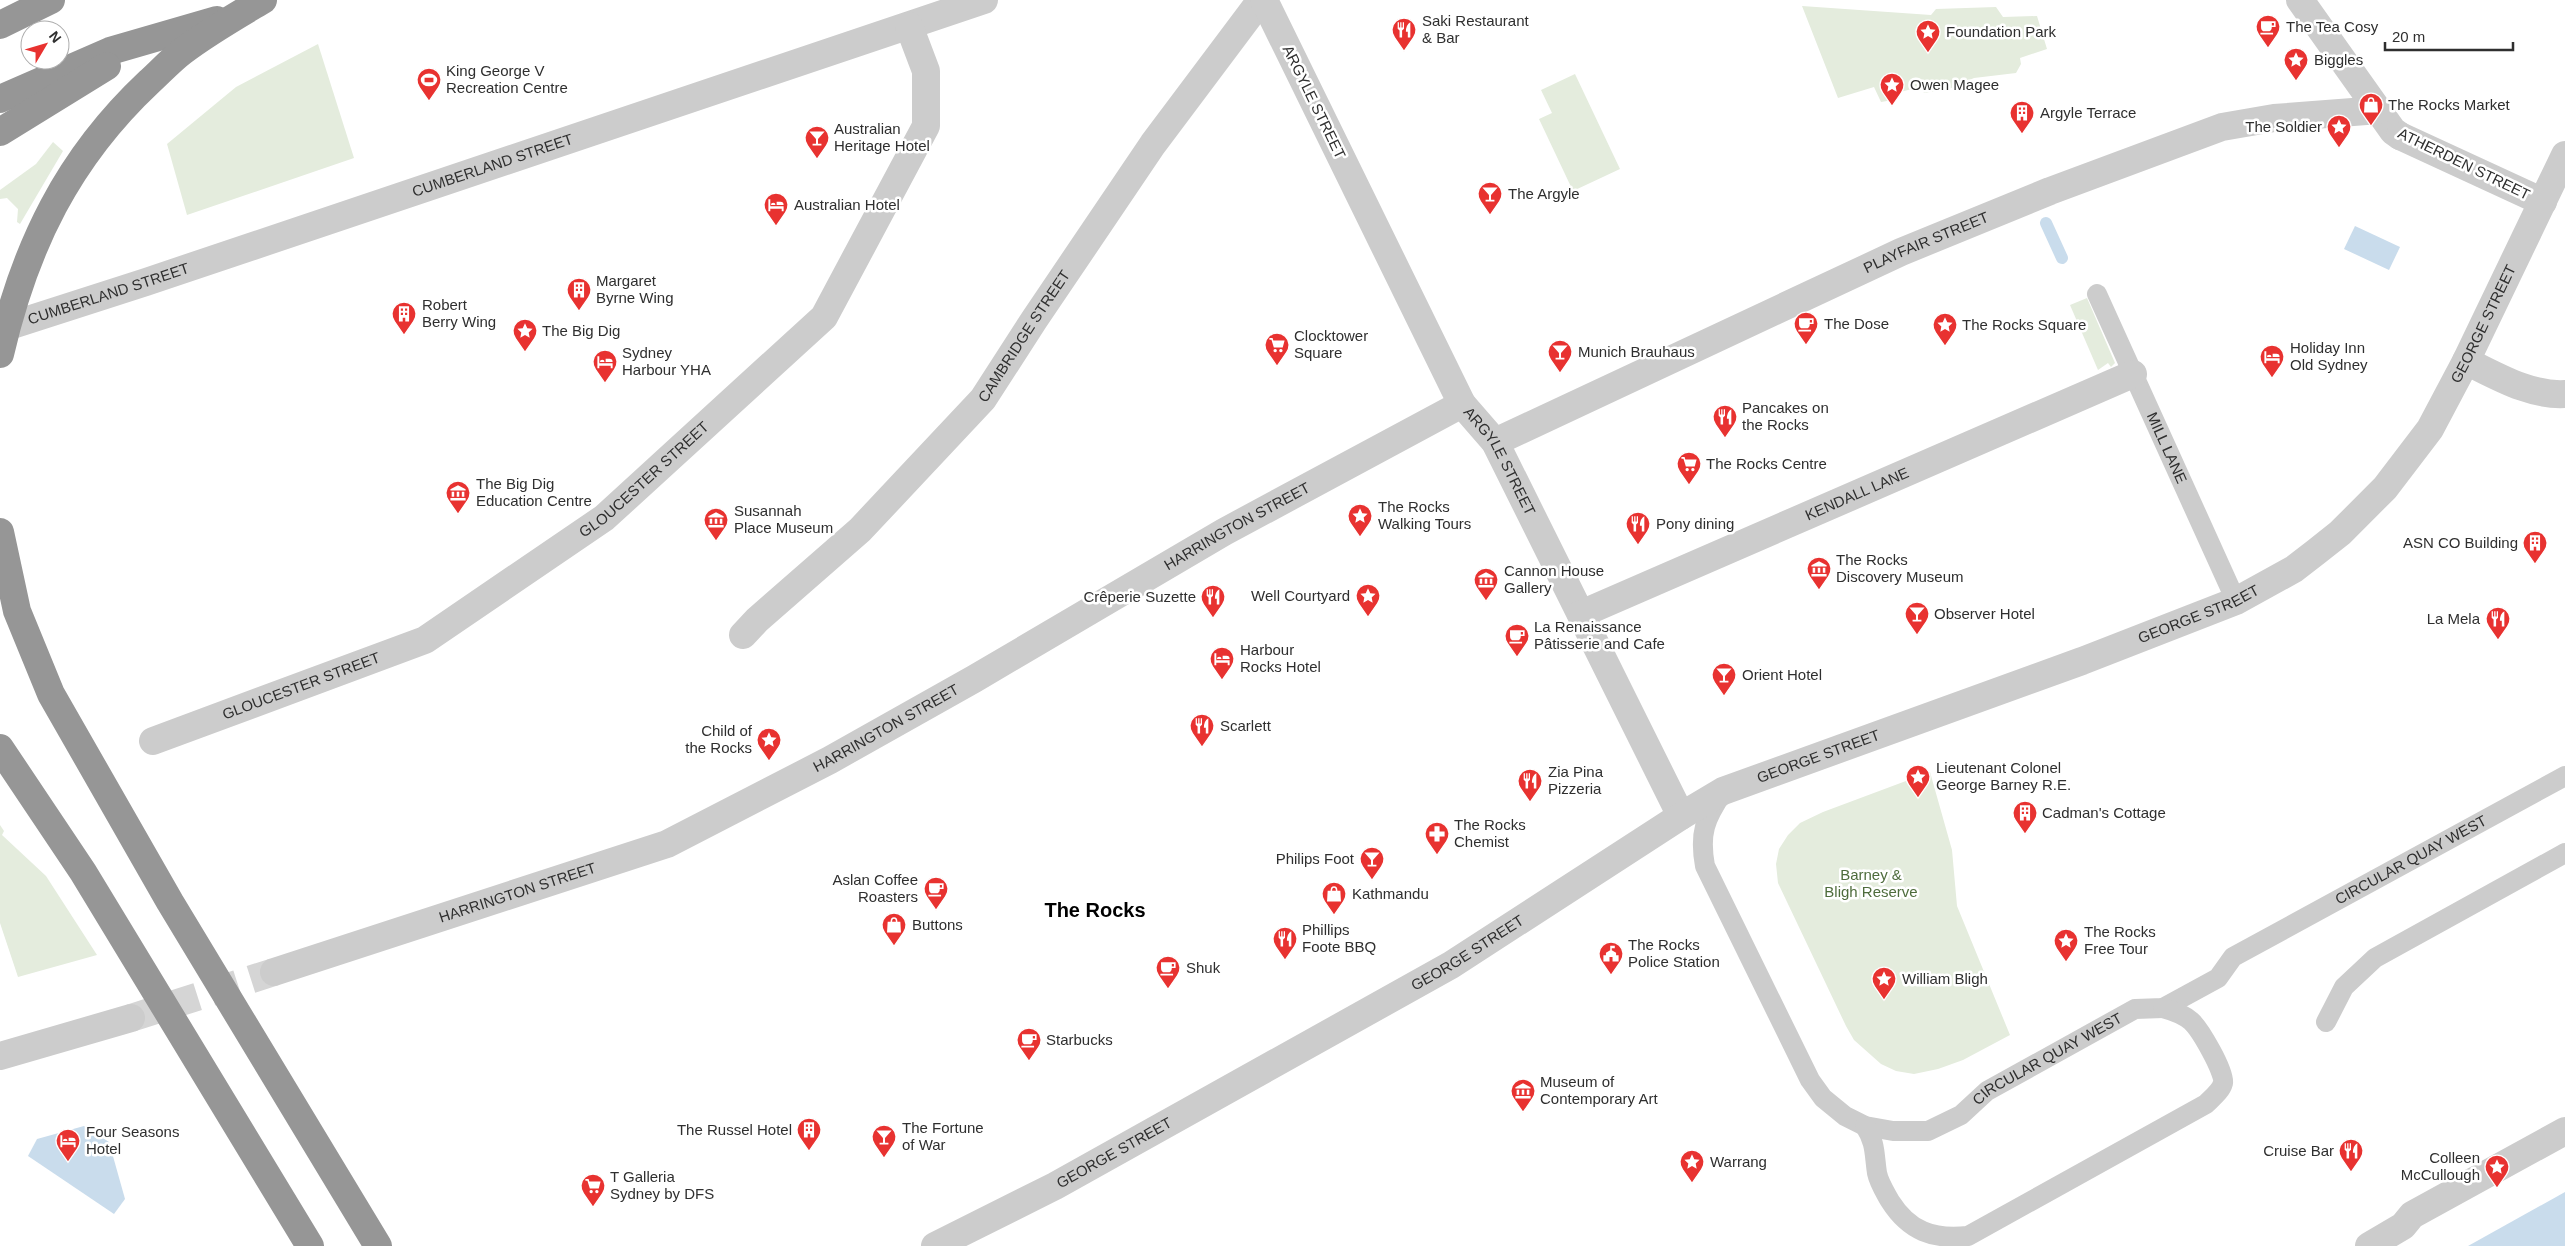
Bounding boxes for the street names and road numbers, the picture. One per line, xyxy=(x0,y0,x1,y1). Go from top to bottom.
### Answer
street label: ARGYLE STREET xyxy=(1280,42,1349,161)
street label: ATHERDEN STREET xyxy=(2395,124,2533,203)
street label: CUMBERLAND STREET xyxy=(410,130,575,200)
street label: PLAYFAIR STREET xyxy=(1861,208,1991,276)
street label: CUMBERLAND STREET xyxy=(26,259,191,328)
street label: GEORGE STREET xyxy=(2447,262,2519,386)
street label: CAMBRIDGE STREET xyxy=(974,267,1073,405)
street label: ARGYLE STREET xyxy=(1460,403,1539,518)
street label: MILL LANE xyxy=(2144,410,2191,486)
street label: GLOUCESTER STREET xyxy=(576,418,712,540)
street label: KENDALL LANE xyxy=(1802,464,1911,524)
street label: HARRINGTON STREET xyxy=(1161,479,1312,573)
street label: GEORGE STREET xyxy=(2136,581,2262,646)
street label: GLOUCESTER STREET xyxy=(220,649,382,723)
street label: HARRINGTON STREET xyxy=(810,680,961,775)
street label: GEORGE STREET xyxy=(1755,726,1882,786)
street label: CIRCULAR QUAY WEST xyxy=(2332,812,2489,908)
street label: HARRINGTON STREET xyxy=(437,859,598,926)
street label: GEORGE STREET xyxy=(1408,911,1527,994)
street label: CIRCULAR QUAY WEST xyxy=(1969,1009,2125,1108)
street label: GEORGE STREET xyxy=(1053,1114,1175,1191)

